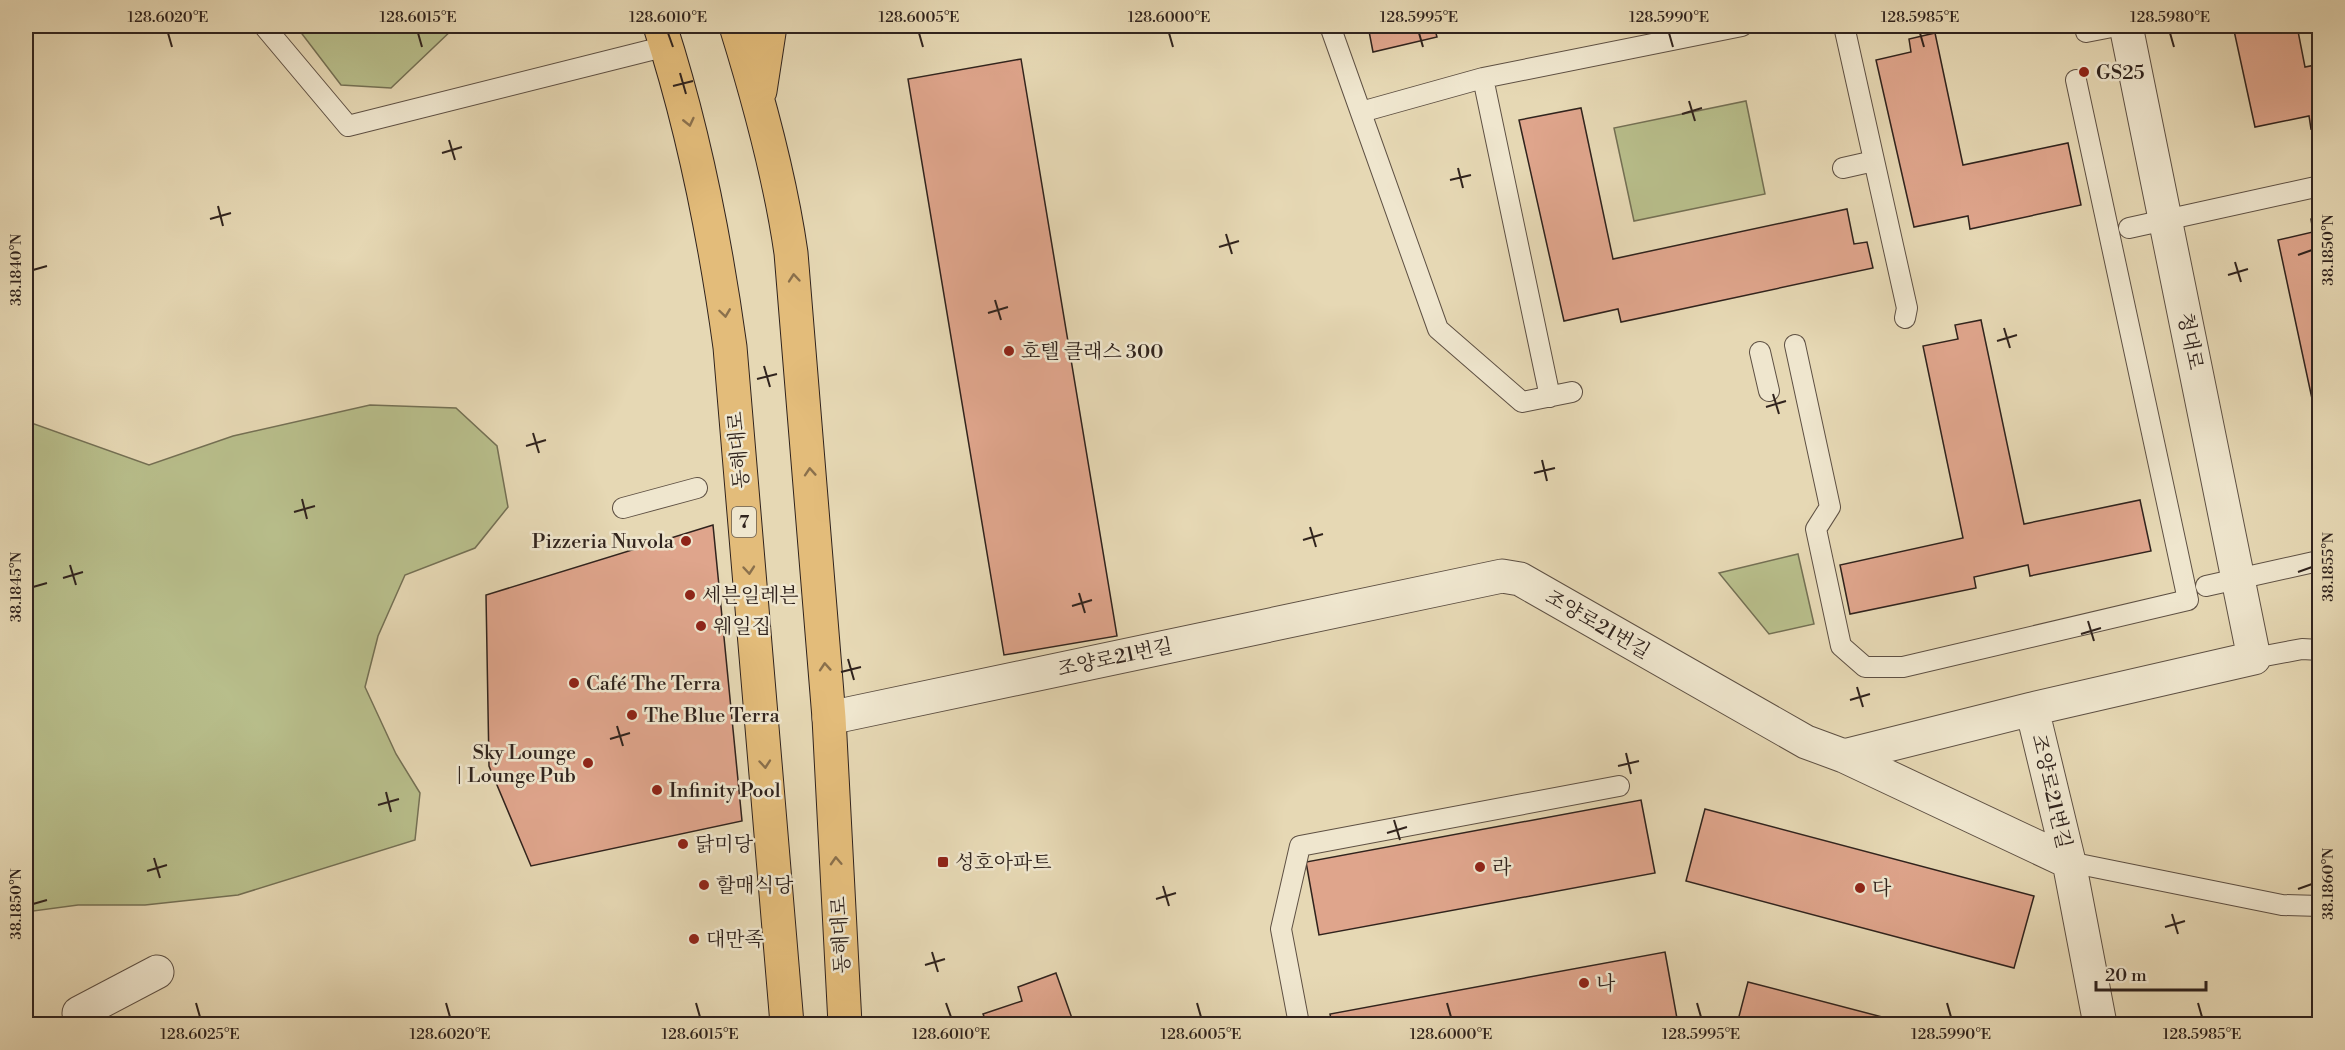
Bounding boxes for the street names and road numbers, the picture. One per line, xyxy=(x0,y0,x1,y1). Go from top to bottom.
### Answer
street label: 청대로 xyxy=(2172,310,2207,372)
street label: 동해대로 xyxy=(724,410,755,489)
road number: 7 xyxy=(732,507,756,537)
street label: 조양로21번길 xyxy=(1540,585,1654,665)
street label: 조양로21번길 xyxy=(1056,634,1175,683)
street label: 조양로21번길 xyxy=(2025,732,2076,851)
street label: 동해대로 xyxy=(827,896,856,974)

